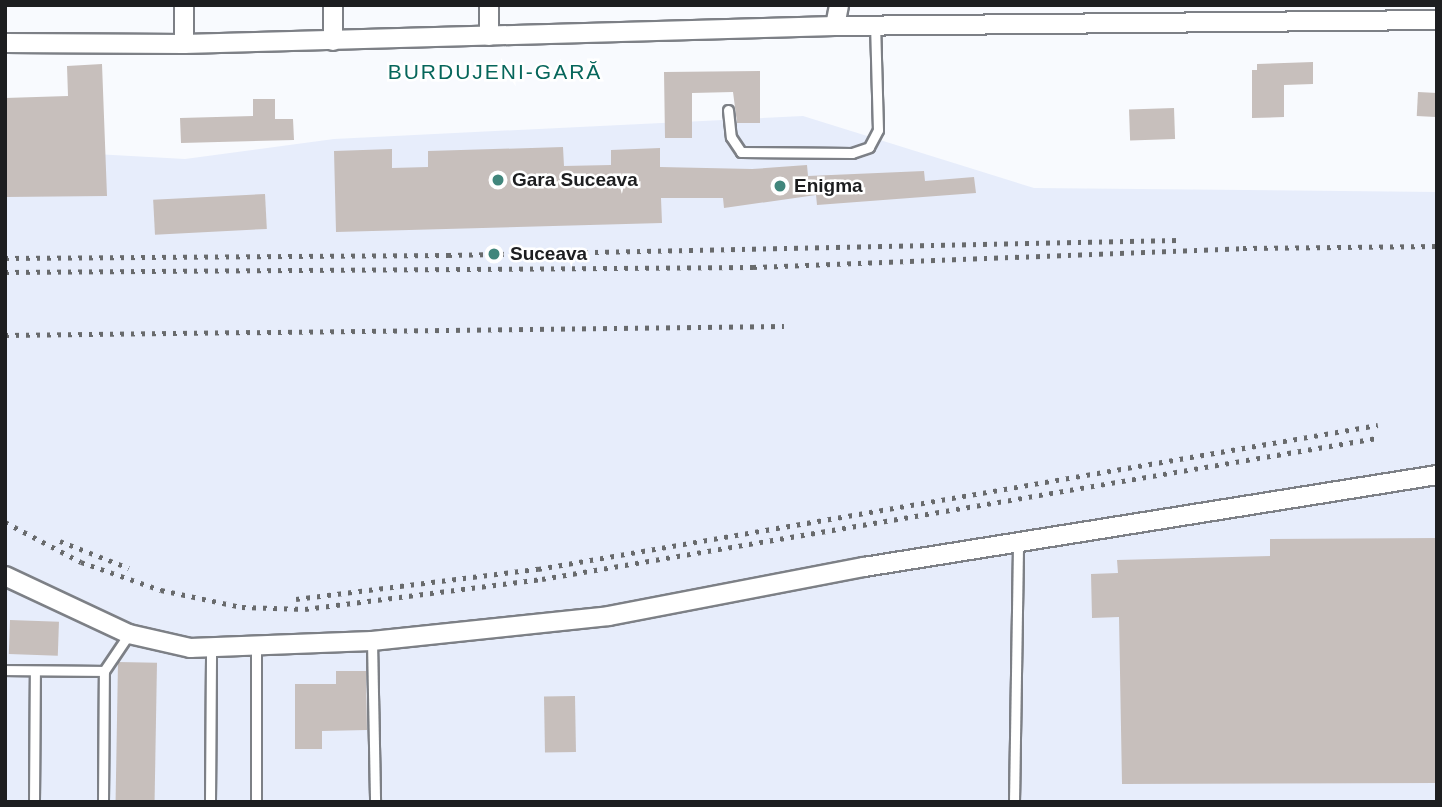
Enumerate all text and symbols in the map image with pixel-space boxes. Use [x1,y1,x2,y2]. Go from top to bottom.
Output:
district label: BURDUJENI-GARĂ [389,59,601,85]
place label: Gara Suceava [512,169,638,191]
marker: Gara Suceava [490,172,506,188]
place label: Enigma [794,175,863,197]
marker: Enigma [772,178,788,194]
place label: Suceava [510,243,587,265]
marker: Suceava [484,244,504,264]

